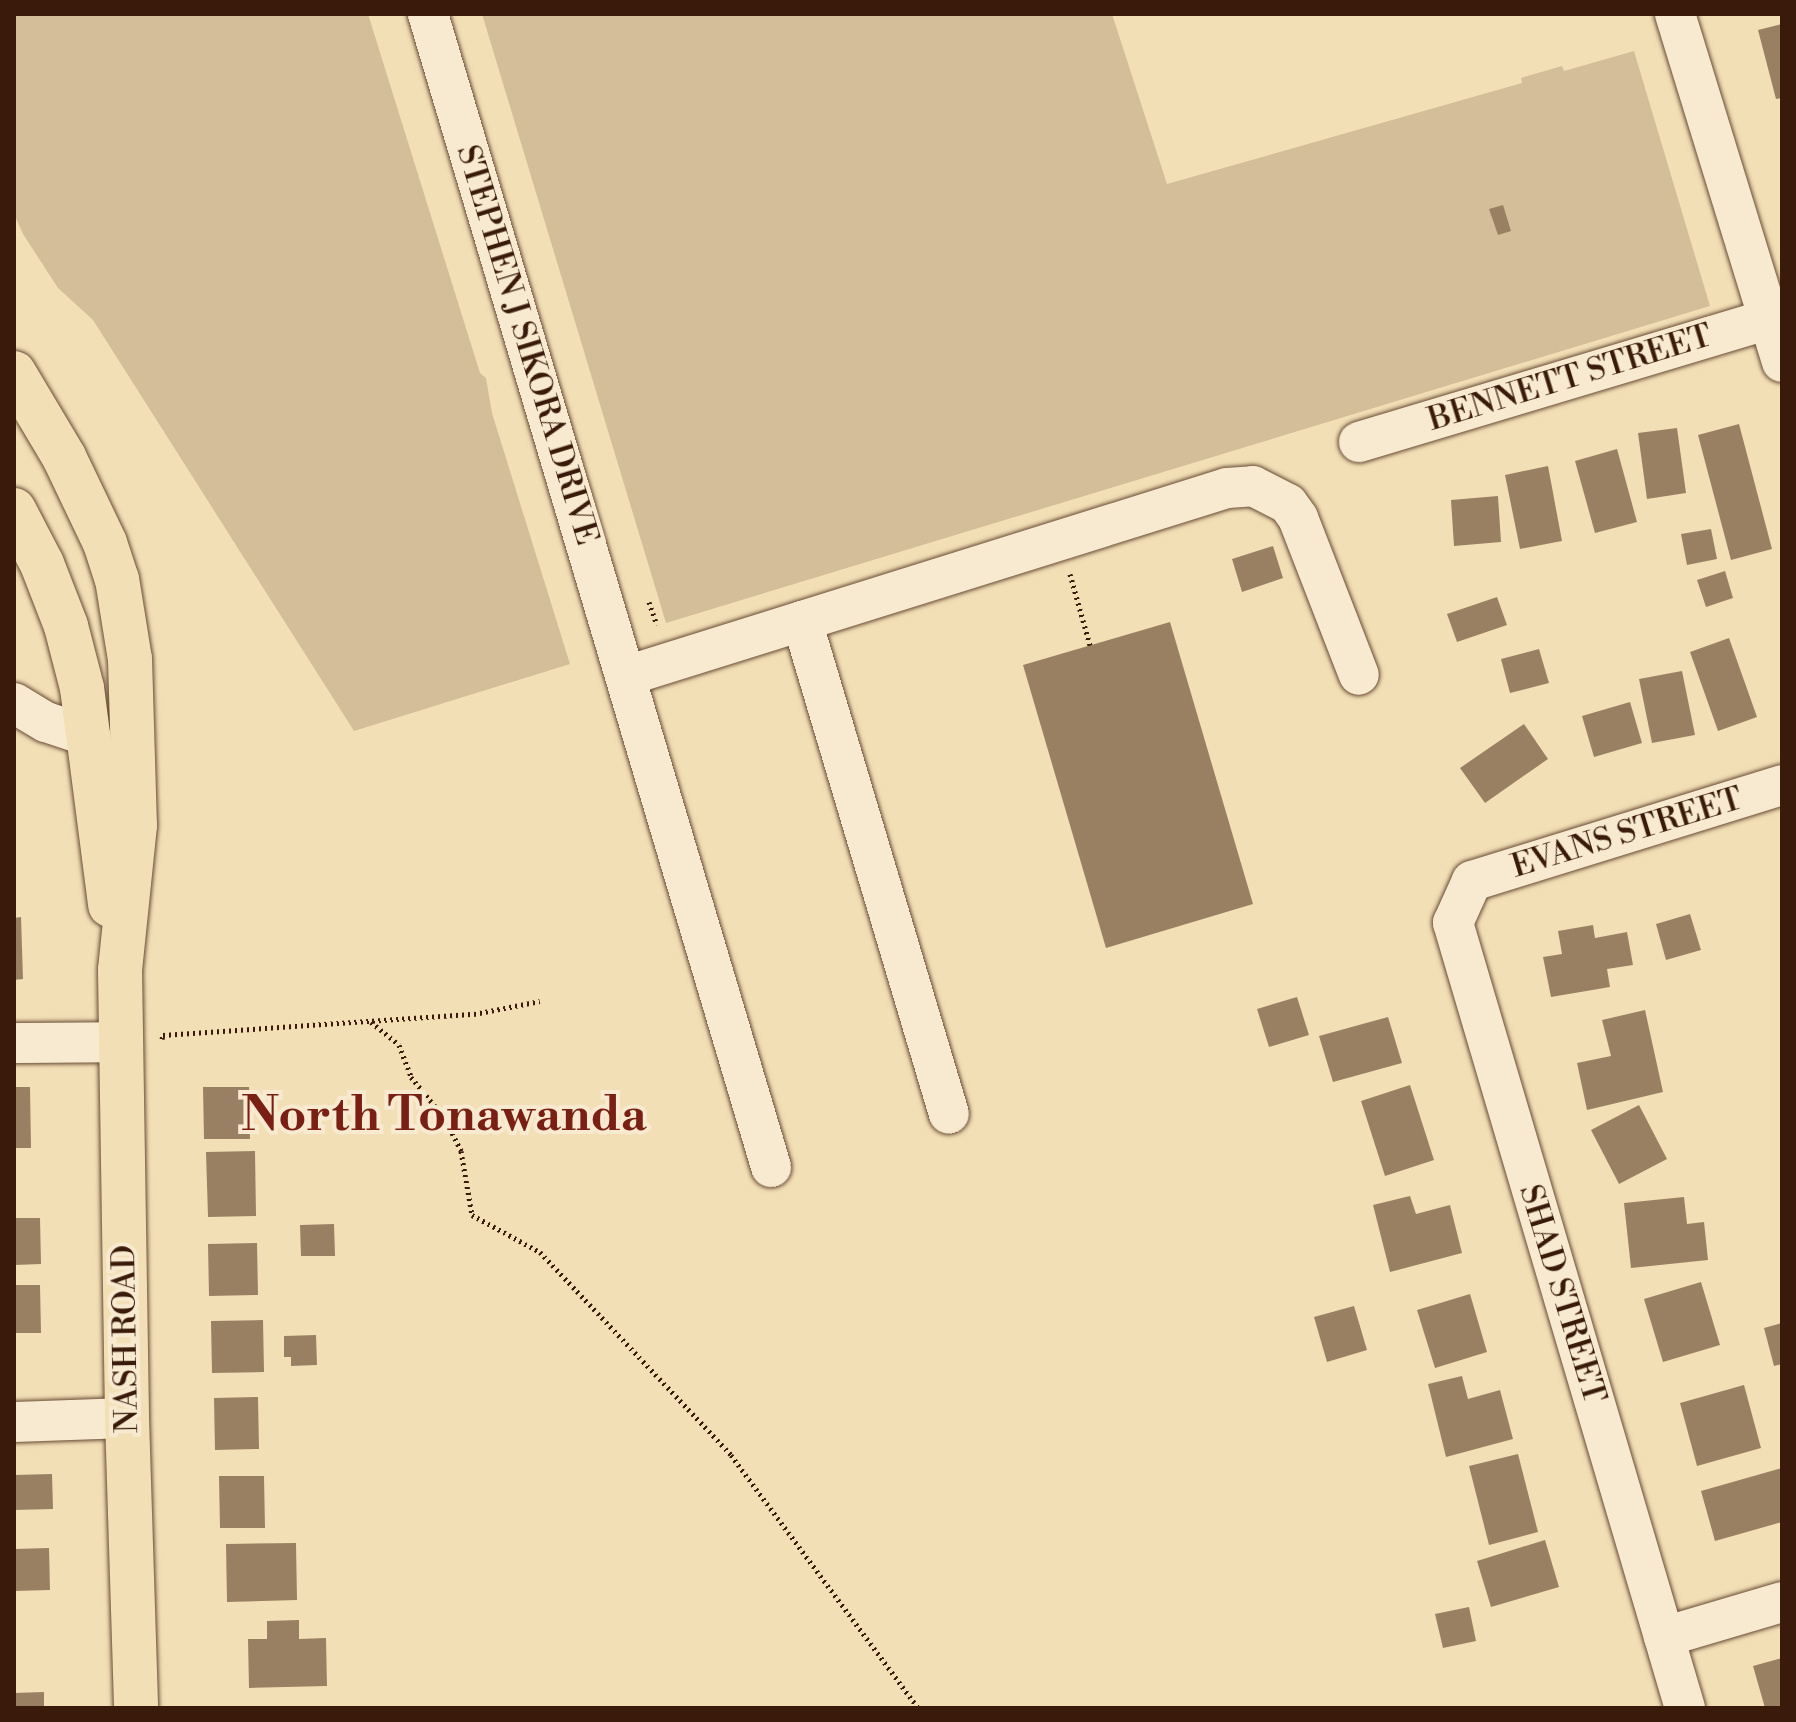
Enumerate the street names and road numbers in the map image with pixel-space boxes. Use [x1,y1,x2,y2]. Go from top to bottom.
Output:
street label: STEPHEN J SIKORA DRIVE [448,141,606,549]
street label: BENNETT STREET [1423,317,1717,439]
street label: EVANS STREET [1507,780,1747,886]
street label: SHAD STREET [1511,1180,1613,1408]
street label: NASH ROAD [105,1245,147,1433]

